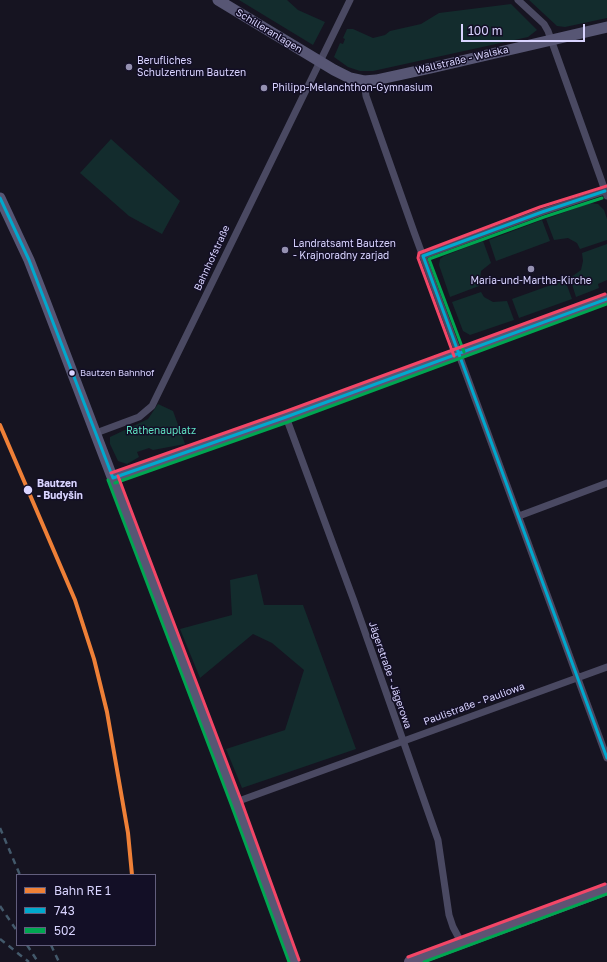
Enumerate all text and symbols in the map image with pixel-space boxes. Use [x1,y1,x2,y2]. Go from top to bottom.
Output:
street label: Schilleranlagen [234,6,304,56]
scale bar [463,16,587,42]
text: 100 m [468,23,502,38]
street label: Wallstraße - Walska [414,43,510,77]
place label: Berufliches Schulzentrum Bautzen [137,55,246,78]
marker: Berufliches Schulzentrum Bautzen [124,62,134,72]
place label: Philipp-Melanchthon-Gymnasium [272,82,433,94]
marker: Philipp-Melanchthon-Gymnasium [259,83,269,93]
street label: Bahnhofstraße [192,223,232,293]
place label: Landratsamt Bautzen - Krajnoradny zarjad [293,238,396,262]
marker: Landratsamt Bautzen - Krajnoradny zarjad [280,245,290,255]
marker: Maria-und-Martha-Kirche [526,264,536,274]
place label: Maria-und-Martha-Kirche [470,275,592,287]
marker: Bautzen Bahnhof [67,368,77,378]
place label: Bautzen Bahnhof [80,368,154,378]
park label: Rathenauplatz [126,425,196,437]
place label: Bautzen - Budyšin [37,478,83,502]
marker: Bautzen - Budyšin [22,484,34,496]
street label: Jägerstraße - Jägerowa [366,620,414,730]
street label: Paulistraße - Pauliowa [422,680,526,728]
legend [16,874,156,946]
text: Bahn RE 1 [54,883,111,898]
text: 743 [54,903,75,918]
text: 502 [54,923,75,938]

